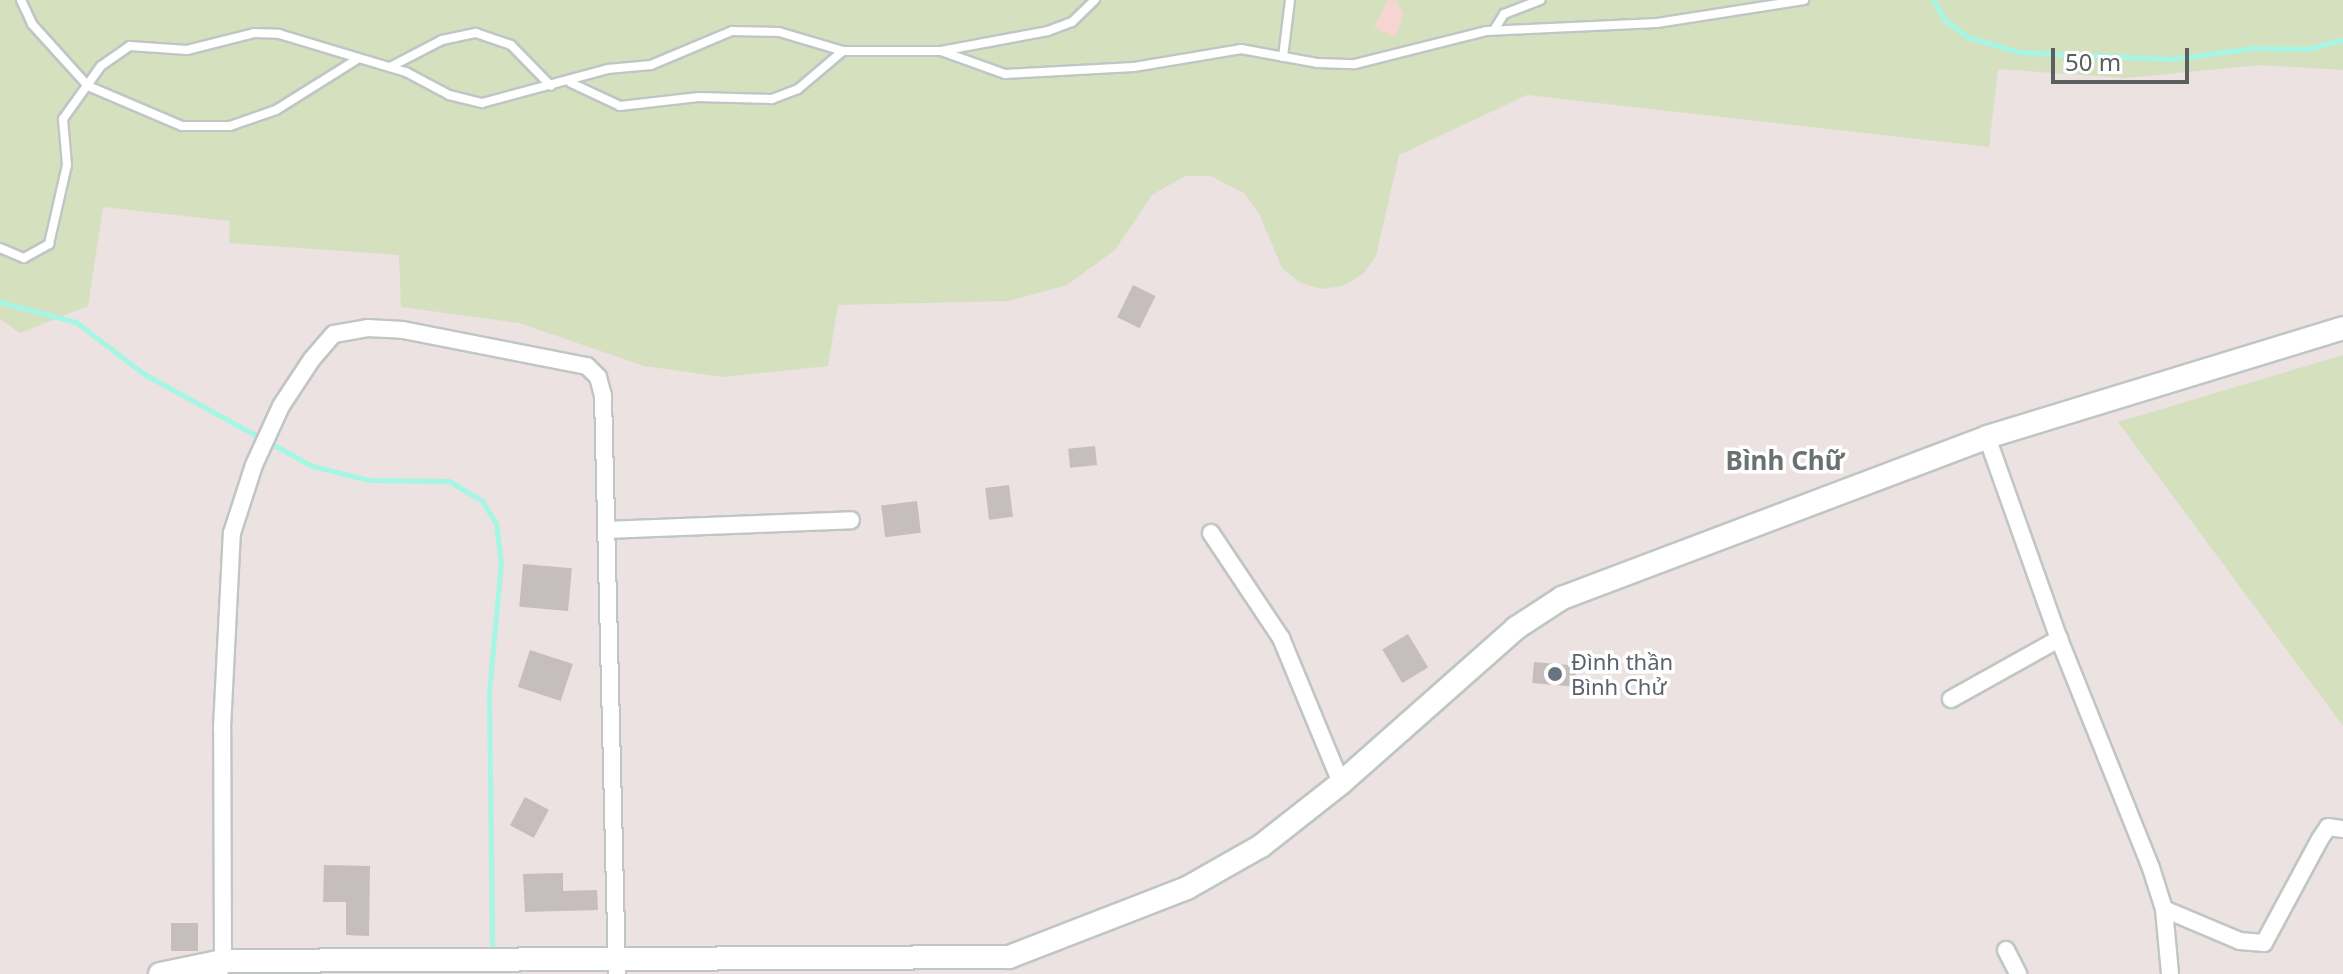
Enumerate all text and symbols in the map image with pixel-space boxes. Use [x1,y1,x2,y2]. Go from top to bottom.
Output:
scale bar [2055,32,2193,82]
text: 50 m [2065,45,2121,78]
district label: Bình Chữ [1726,445,1844,477]
place label: Đình thần Bình Chử [1571,648,1673,700]
marker: Đình thần Bình Chử [1546,665,1564,683]

